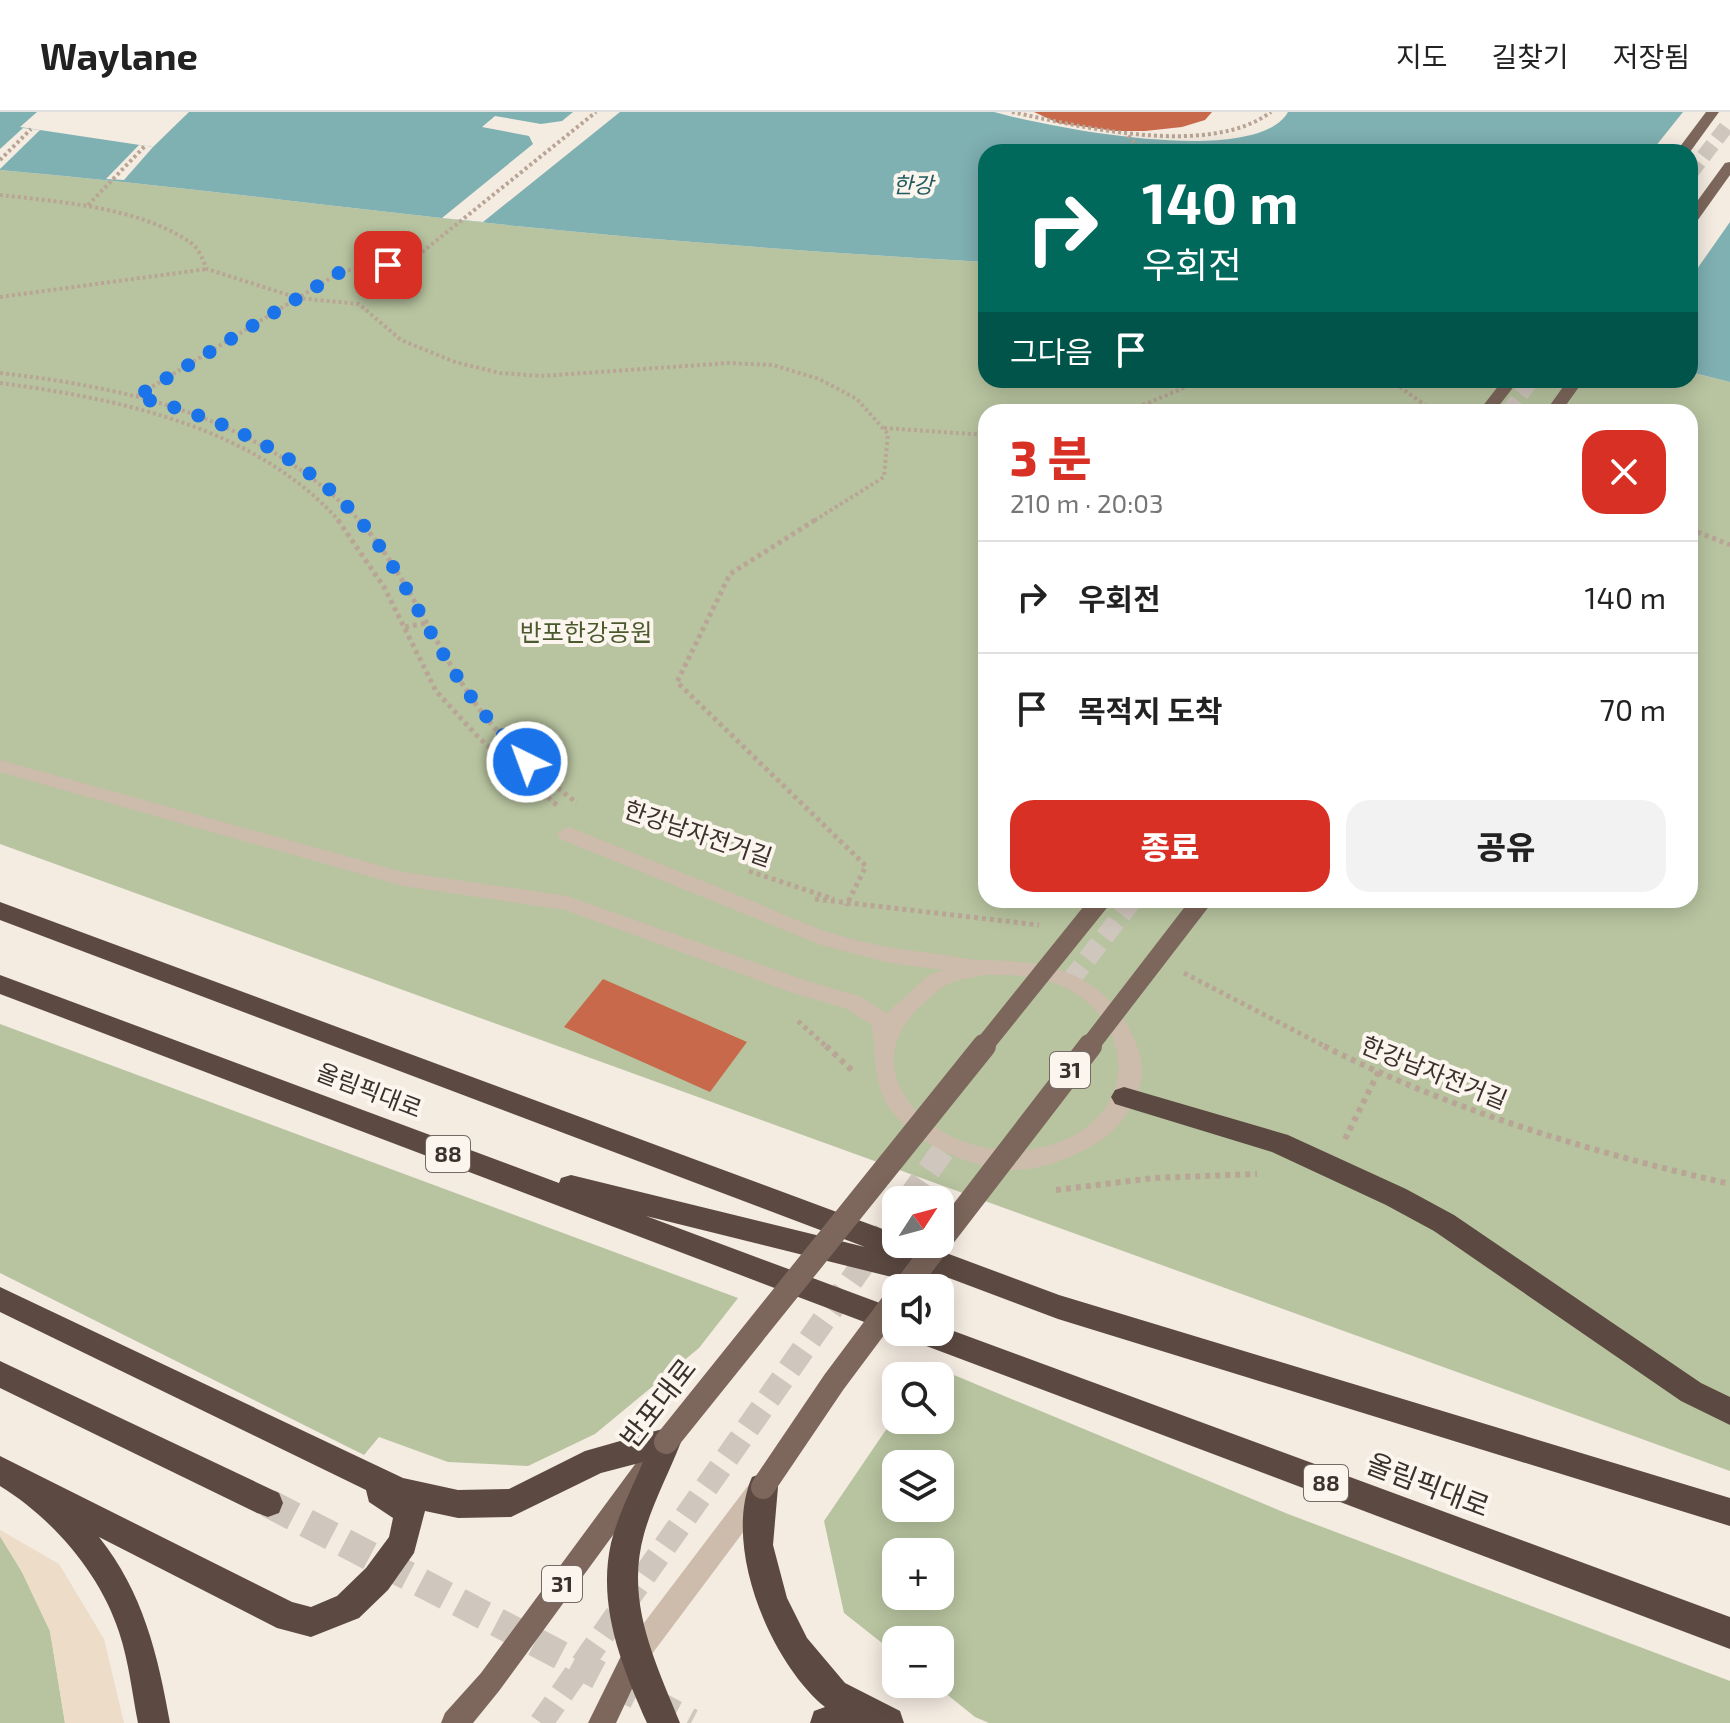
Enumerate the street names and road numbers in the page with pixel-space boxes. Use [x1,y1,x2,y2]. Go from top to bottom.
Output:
street label: 한강남자전거길 [621,794,776,871]
street label: 한강남자전거길 [1357,1029,1512,1114]
road number: 31 [1050,1052,1090,1088]
street label: 올림픽대로 [313,1056,426,1123]
road number: 88 [426,1136,470,1172]
street label: 반포대로 [612,1351,702,1453]
street label: 올림픽대로 [1362,1445,1495,1523]
road number: 88 [1304,1465,1348,1501]
road number: 31 [542,1566,582,1602]

